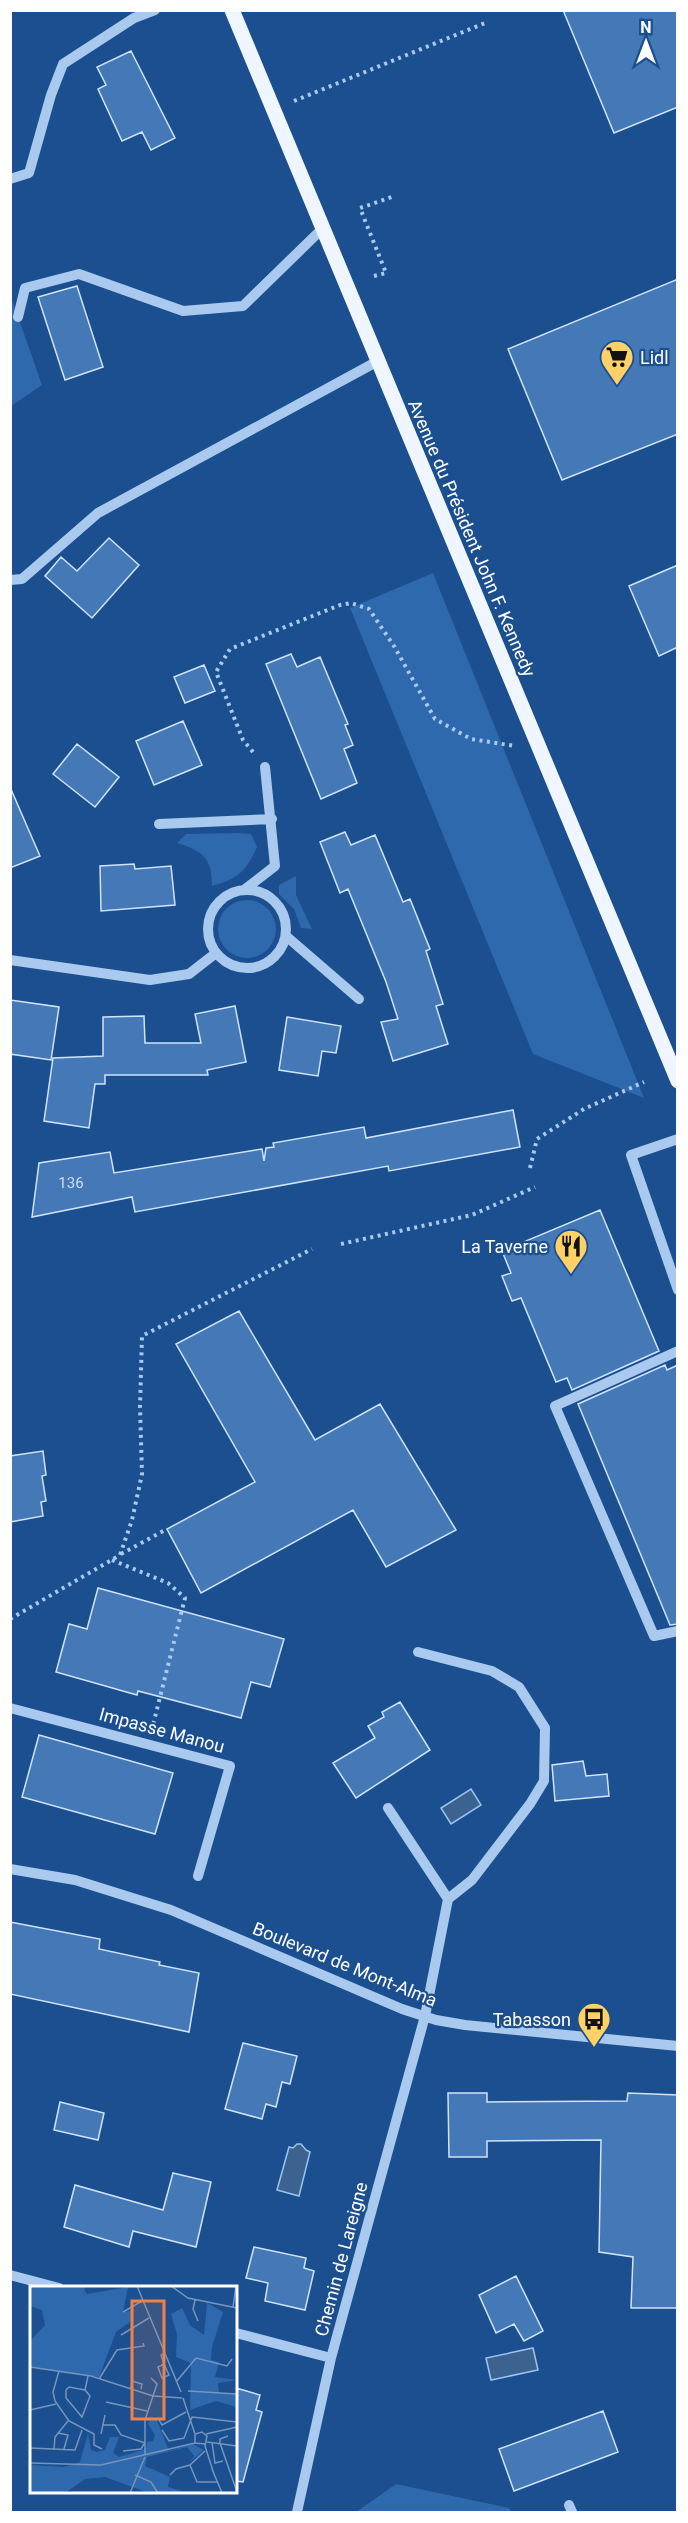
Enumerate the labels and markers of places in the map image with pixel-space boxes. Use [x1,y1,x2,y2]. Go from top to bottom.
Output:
supermarket icon: Lidl [599,339,635,386]
place label: Lidl [640,347,669,368]
restaurant icon: La Taverne [553,1228,589,1275]
place label: La Taverne [461,1236,548,1257]
bus stop icon: Tabasson [576,2001,612,2048]
place label: Tabasson [493,2009,571,2030]

